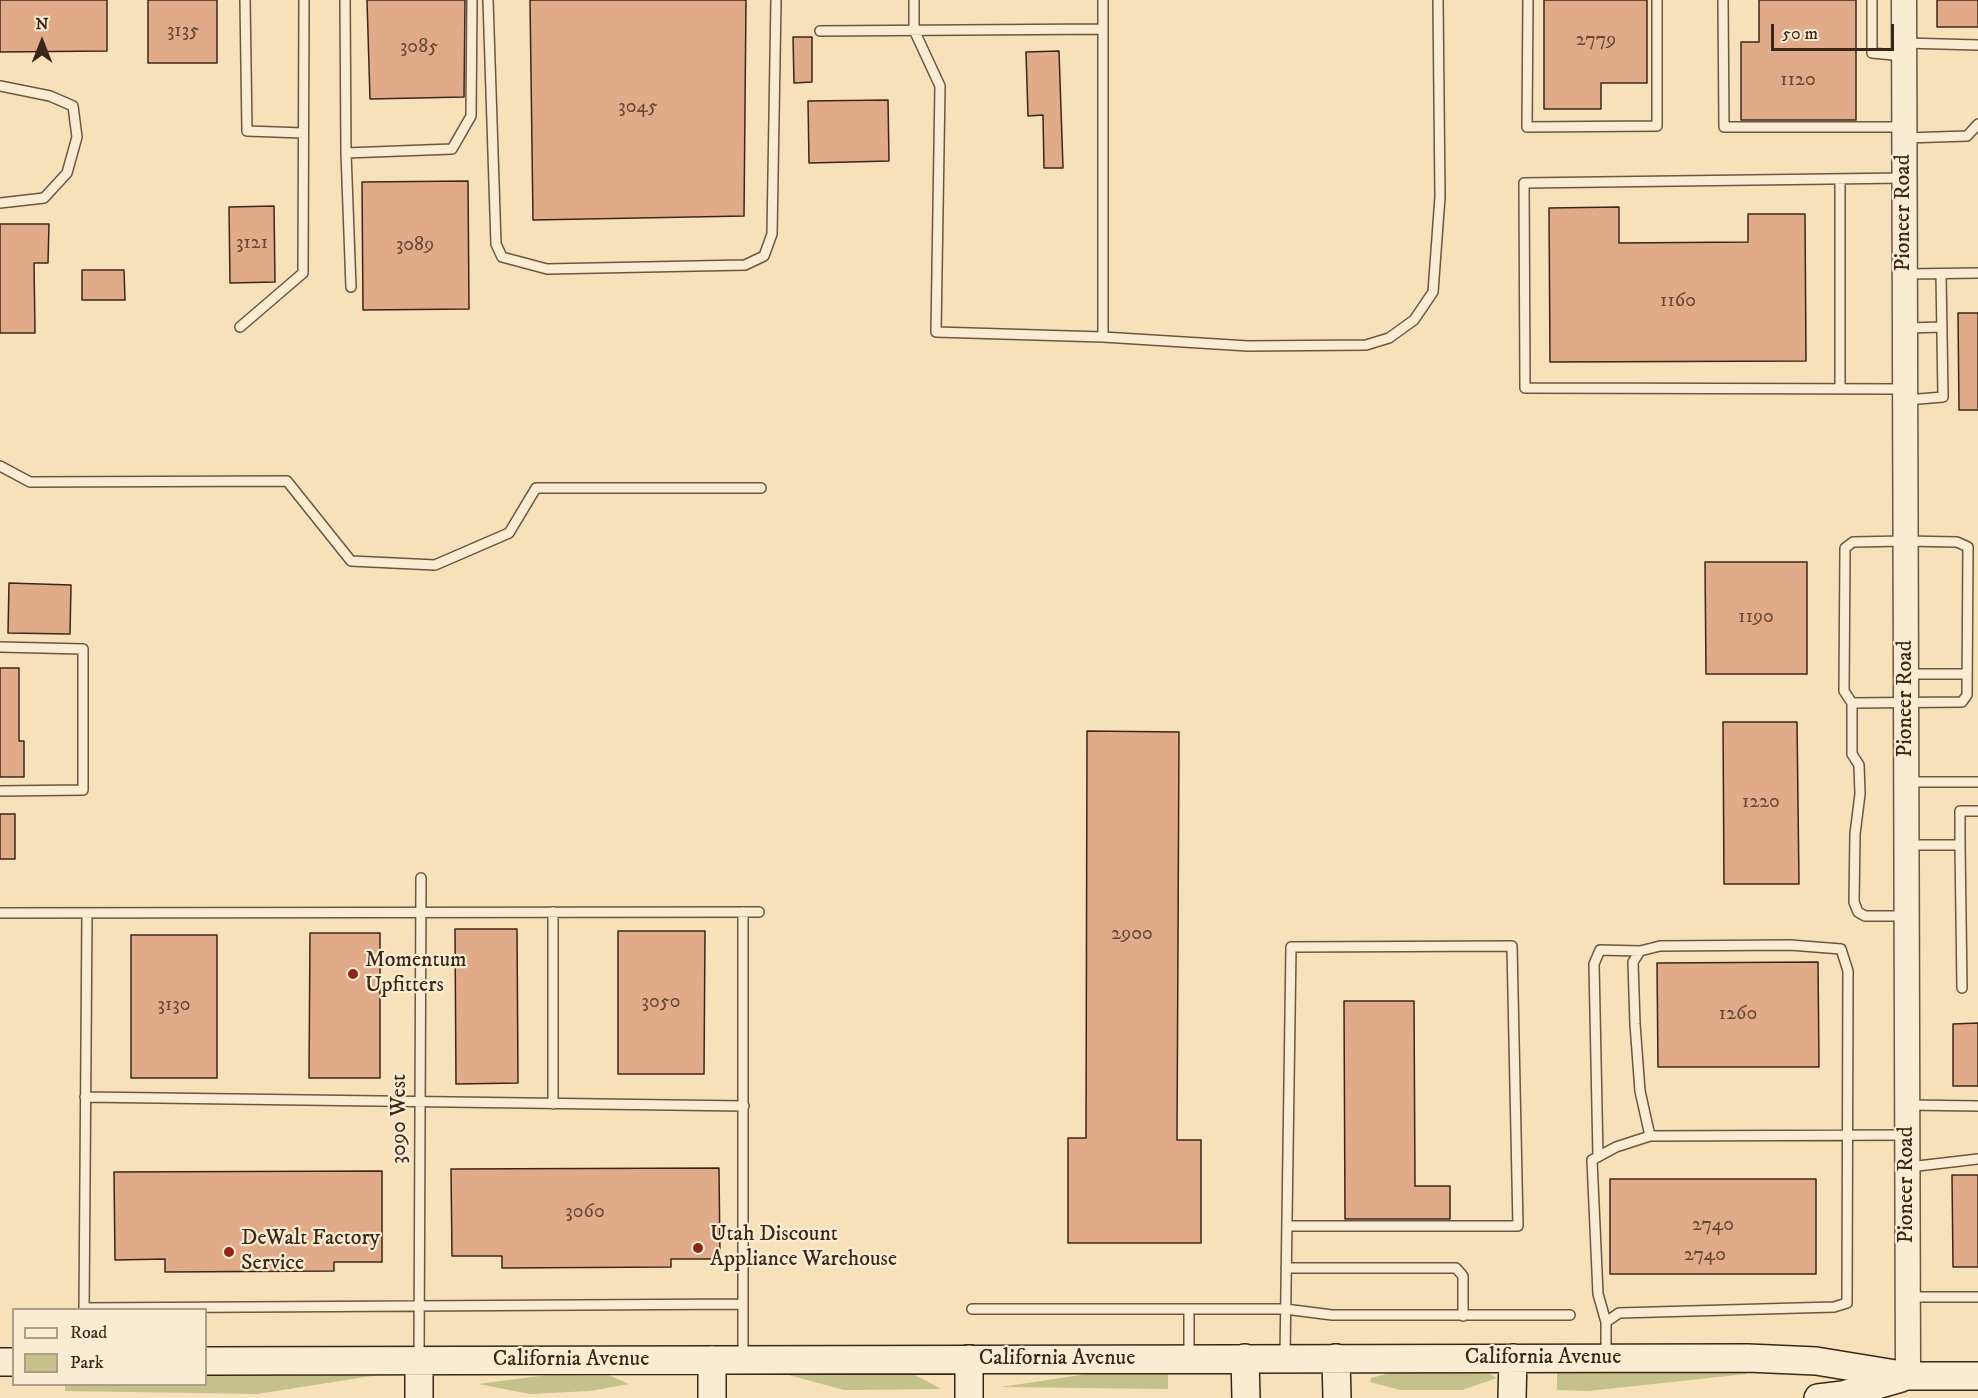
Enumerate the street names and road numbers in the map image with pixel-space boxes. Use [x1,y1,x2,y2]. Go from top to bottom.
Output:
street label: Pioneer Road [1891,154,1917,272]
street label: Pioneer Road [1893,640,1919,758]
street label: 3090 West [387,1074,413,1164]
street label: Pioneer Road [1894,1126,1920,1244]
street label: California Avenue [1465,1345,1621,1371]
street label: California Avenue [979,1346,1135,1372]
street label: California Avenue [493,1347,649,1373]

